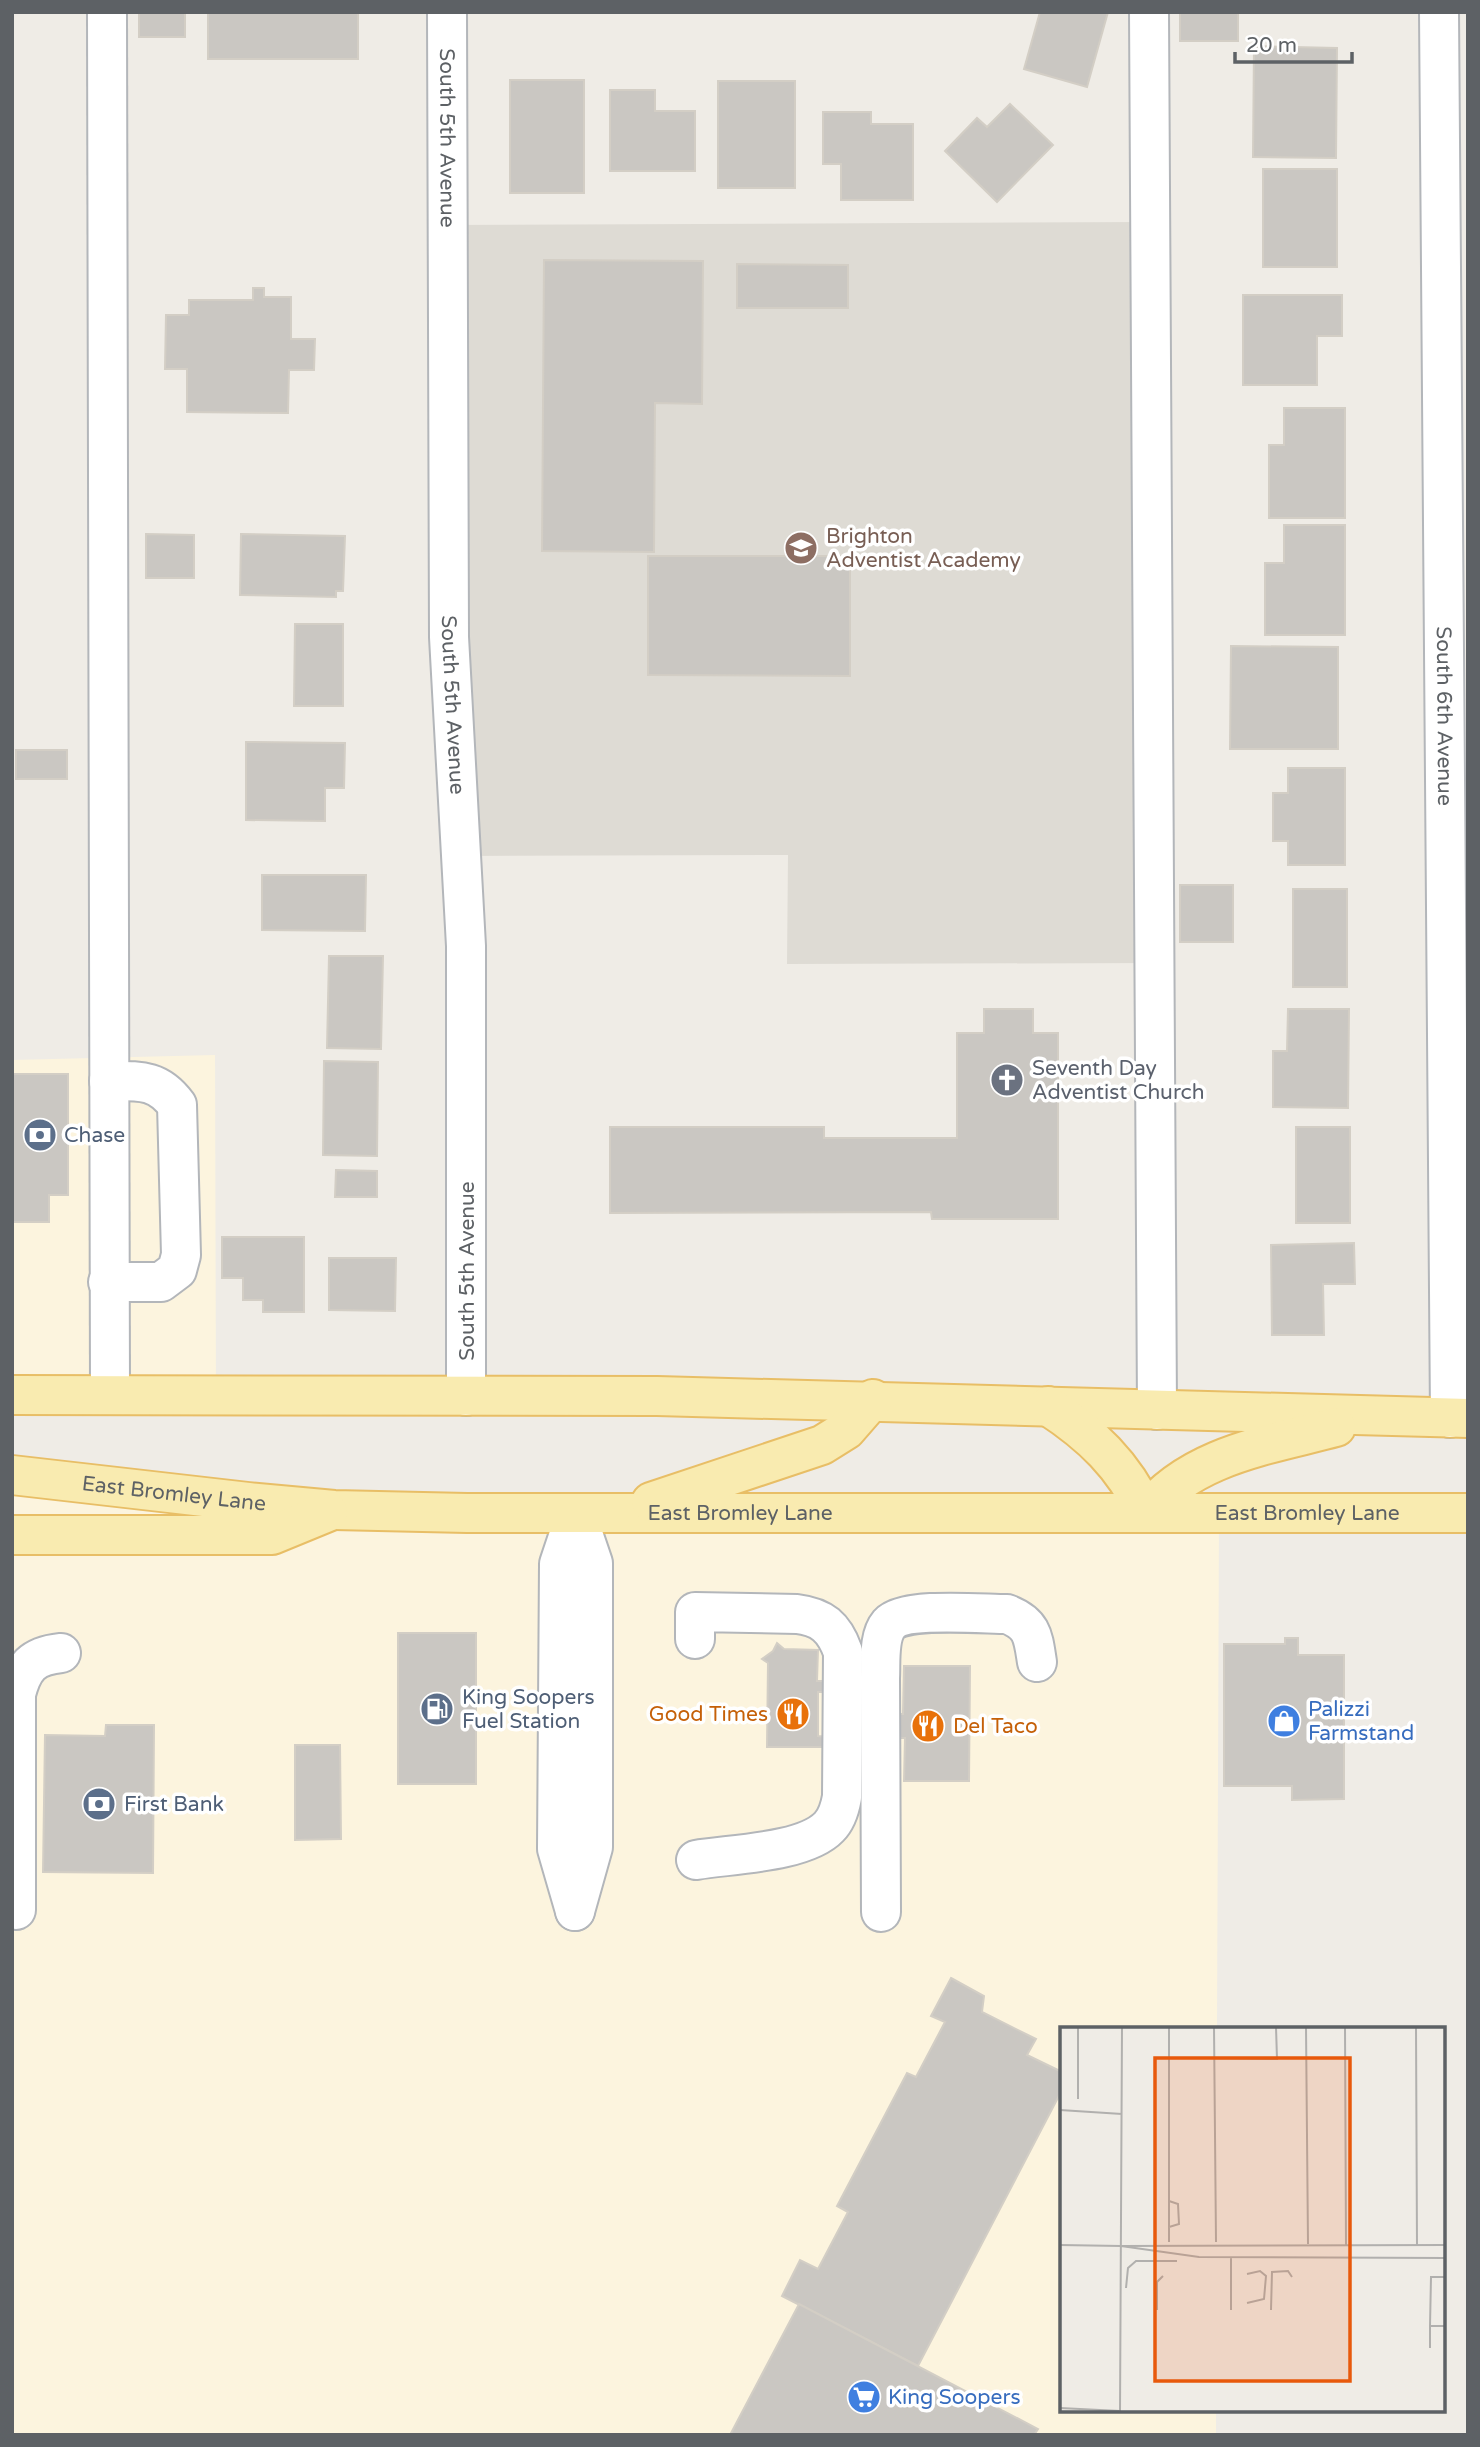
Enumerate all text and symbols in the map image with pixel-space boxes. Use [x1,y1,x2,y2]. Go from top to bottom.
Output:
scale bar [1235,21,1352,65]
text: 20 m [1246,33,1297,58]
street label: South 5th Avenue [434,48,460,228]
place label: Brighton Adventist Academy [826,524,1021,573]
school or university icon: Brighton Adventist Academy [782,529,820,567]
street label: South 5th Avenue [436,615,470,795]
street label: South 6th Avenue [1431,626,1457,806]
place label: Seventh Day Adventist Church [1032,1056,1205,1105]
church icon: Seventh Day Adventist Church [988,1061,1026,1099]
bank icon: Chase [21,1116,59,1154]
place label: Chase [64,1123,125,1148]
street label: South 5th Avenue [455,1181,480,1361]
street label: East Bromley Lane [80,1471,267,1517]
street label: East Bromley Lane [647,1501,833,1526]
street label: East Bromley Lane [1214,1501,1400,1526]
place label: King Soopers Fuel Station [462,1685,595,1734]
fuel station icon: King Soopers Fuel Station [418,1690,456,1728]
restaurant icon: Good Times [774,1695,812,1733]
place label: Palizzi Farmstand [1308,1697,1414,1746]
place label: Good Times [649,1702,768,1727]
shop icon: Palizzi Farmstand [1265,1702,1303,1740]
restaurant icon: Del Taco [909,1707,947,1745]
place label: Del Taco [953,1714,1038,1739]
bank icon: First Bank [80,1785,118,1823]
place label: First Bank [124,1792,224,1817]
inset map [1060,2027,1445,2412]
supermarket icon: King Soopers [845,2378,883,2416]
place label: King Soopers [888,2385,1021,2410]

